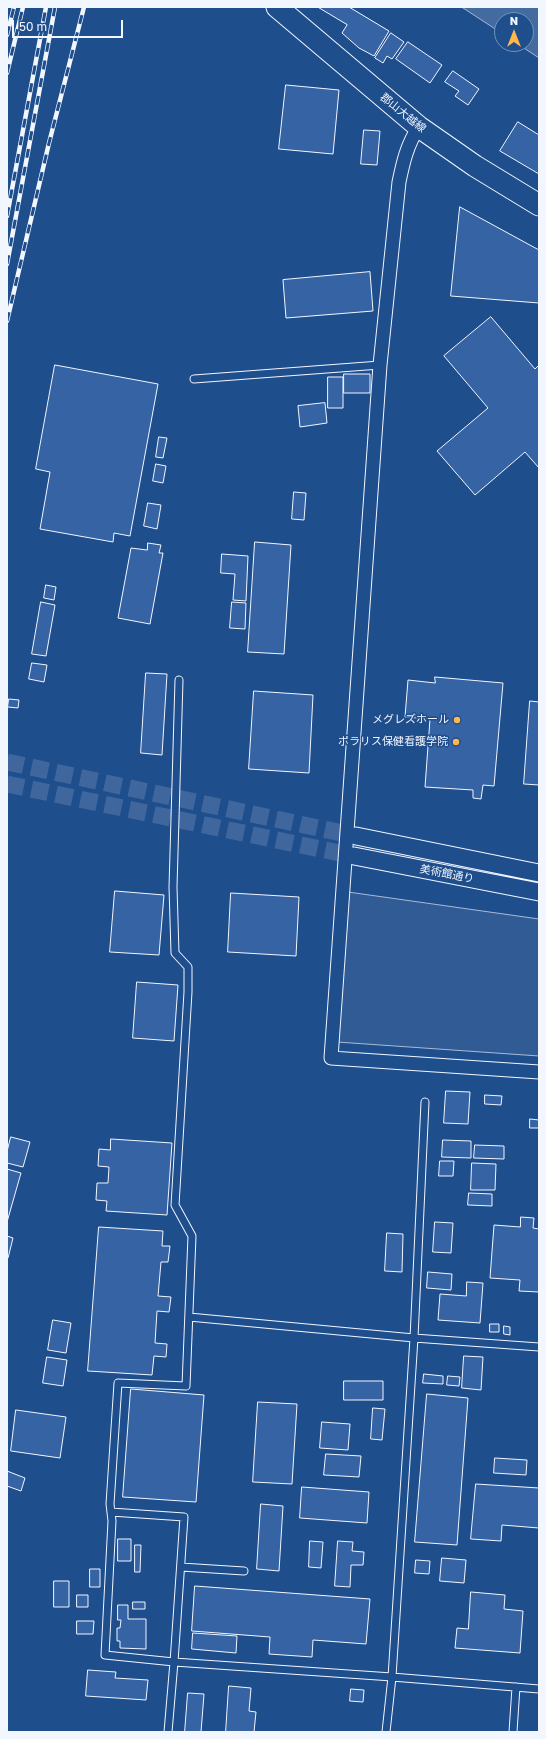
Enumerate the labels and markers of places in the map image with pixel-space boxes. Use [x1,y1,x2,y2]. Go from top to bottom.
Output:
place label: メグレズホール [372,713,449,727]
marker: メグレズホール [452,715,462,725]
place label: ポラリス保健看護学院 [338,735,448,749]
marker: ポラリス保健看護学院 [451,737,461,747]

